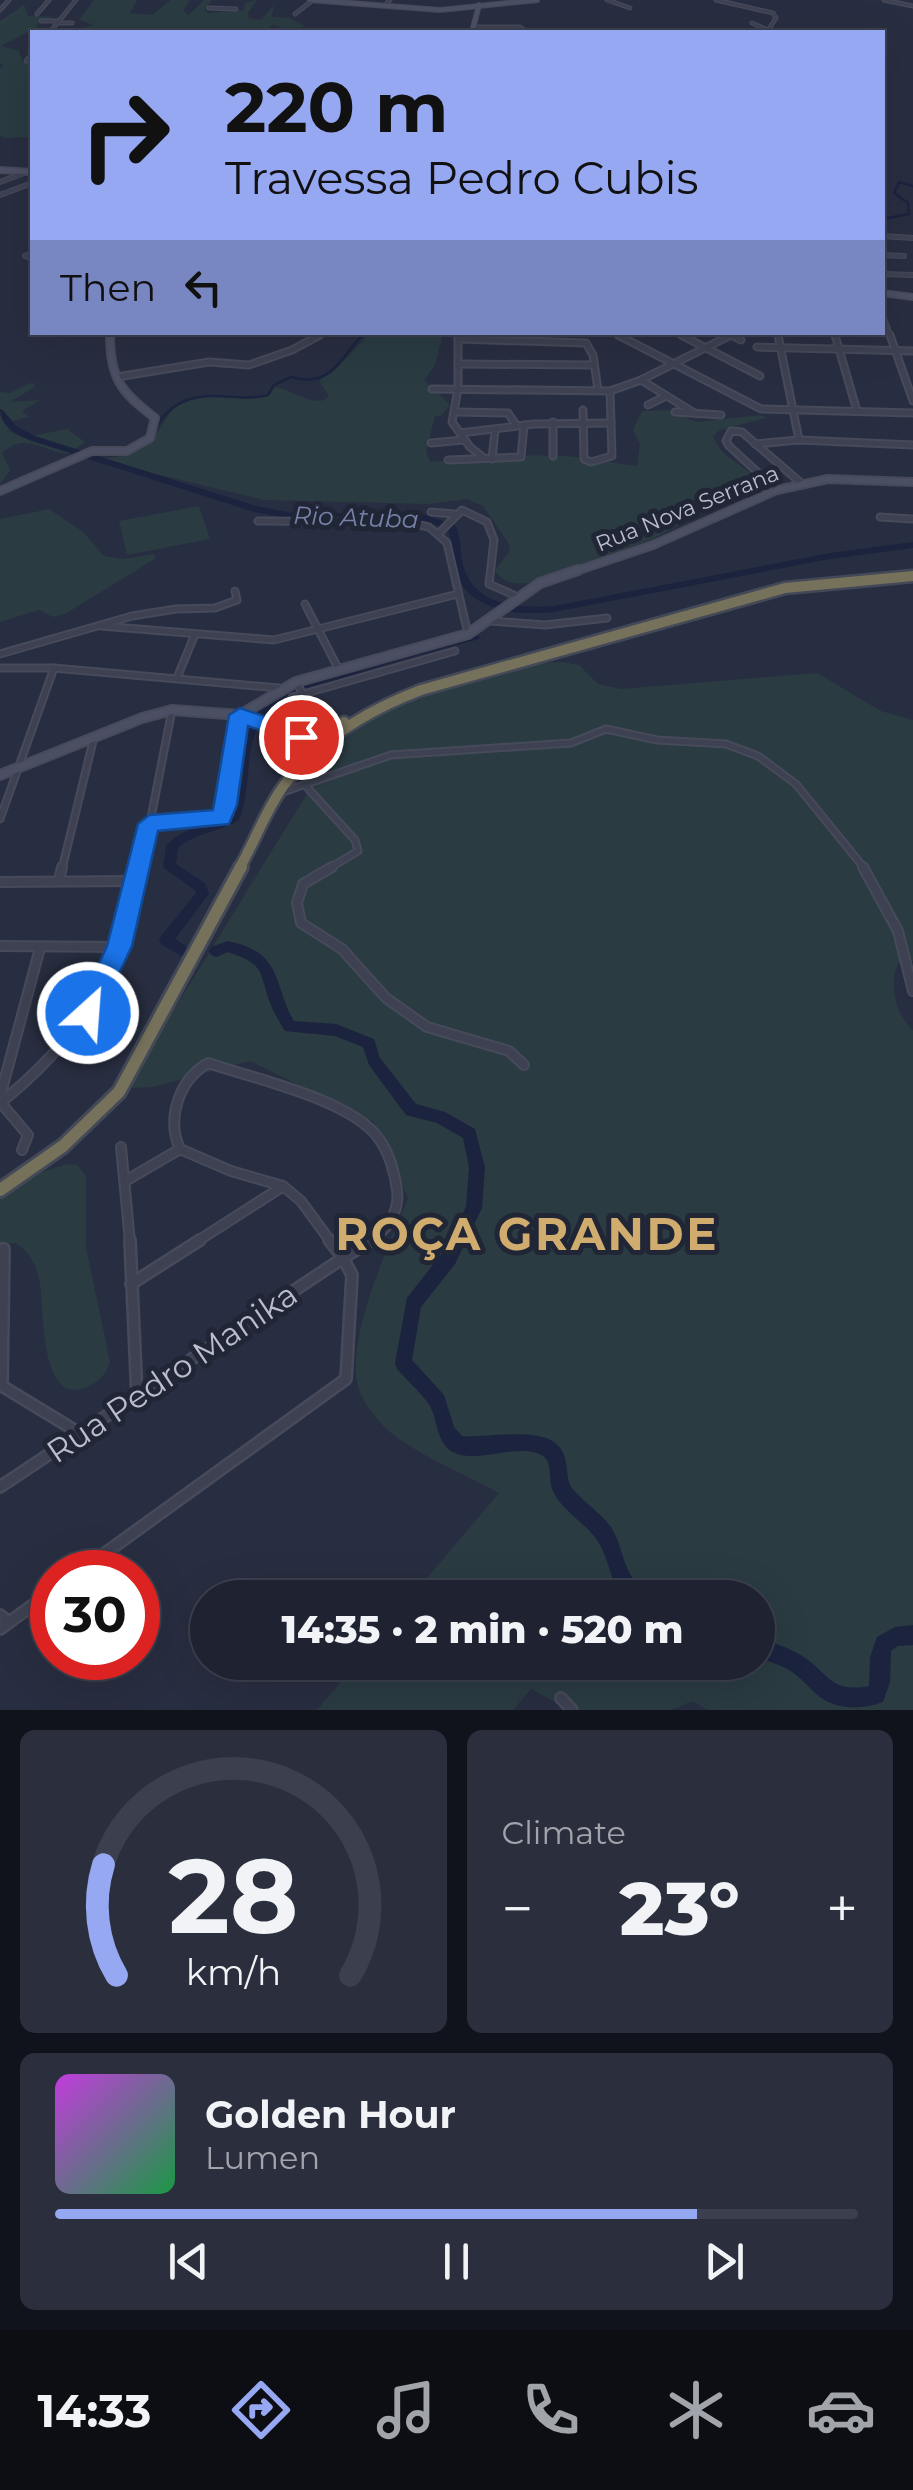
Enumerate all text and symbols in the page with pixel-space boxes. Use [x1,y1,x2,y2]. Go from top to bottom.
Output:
text: 220 m [225,64,448,150]
icon: right [60,70,190,200]
text: Travessa Pedro Cubis [225,150,699,205]
icon: left [176,260,231,315]
text: Then [60,264,156,311]
street label: Rua Nova Serrana [592,459,783,558]
water label: Rio Atuba [293,500,419,534]
pin [259,695,344,780]
icon: arrive [274,710,329,765]
position arrow [36,961,140,1065]
district label: ROÇA GRANDE [335,1206,719,1261]
street label: Rua Pedro Manika [39,1274,304,1471]
speed limit sign: 30 [30,1550,160,1680]
text: 14:35 · 2 min · 520 m [282,1606,683,1653]
text: Climate [502,1813,626,1852]
text: 28 [168,1832,298,1959]
text: 23° [620,1862,740,1954]
text: − [502,1875,533,1942]
text: + [826,1875,858,1942]
text: km/h [186,1950,281,1994]
text: Golden Hour [205,2091,456,2138]
text: Lumen [205,2138,320,2177]
icon: previous [161,2234,216,2289]
icon: pause [429,2234,484,2289]
icon: next [697,2234,752,2289]
icon: directions [226,2375,296,2445]
icon: music [371,2375,441,2445]
icon: phone [516,2375,586,2445]
icon: climate [661,2375,731,2445]
icon: car [806,2375,876,2445]
text: 14:33 [37,2383,151,2438]

